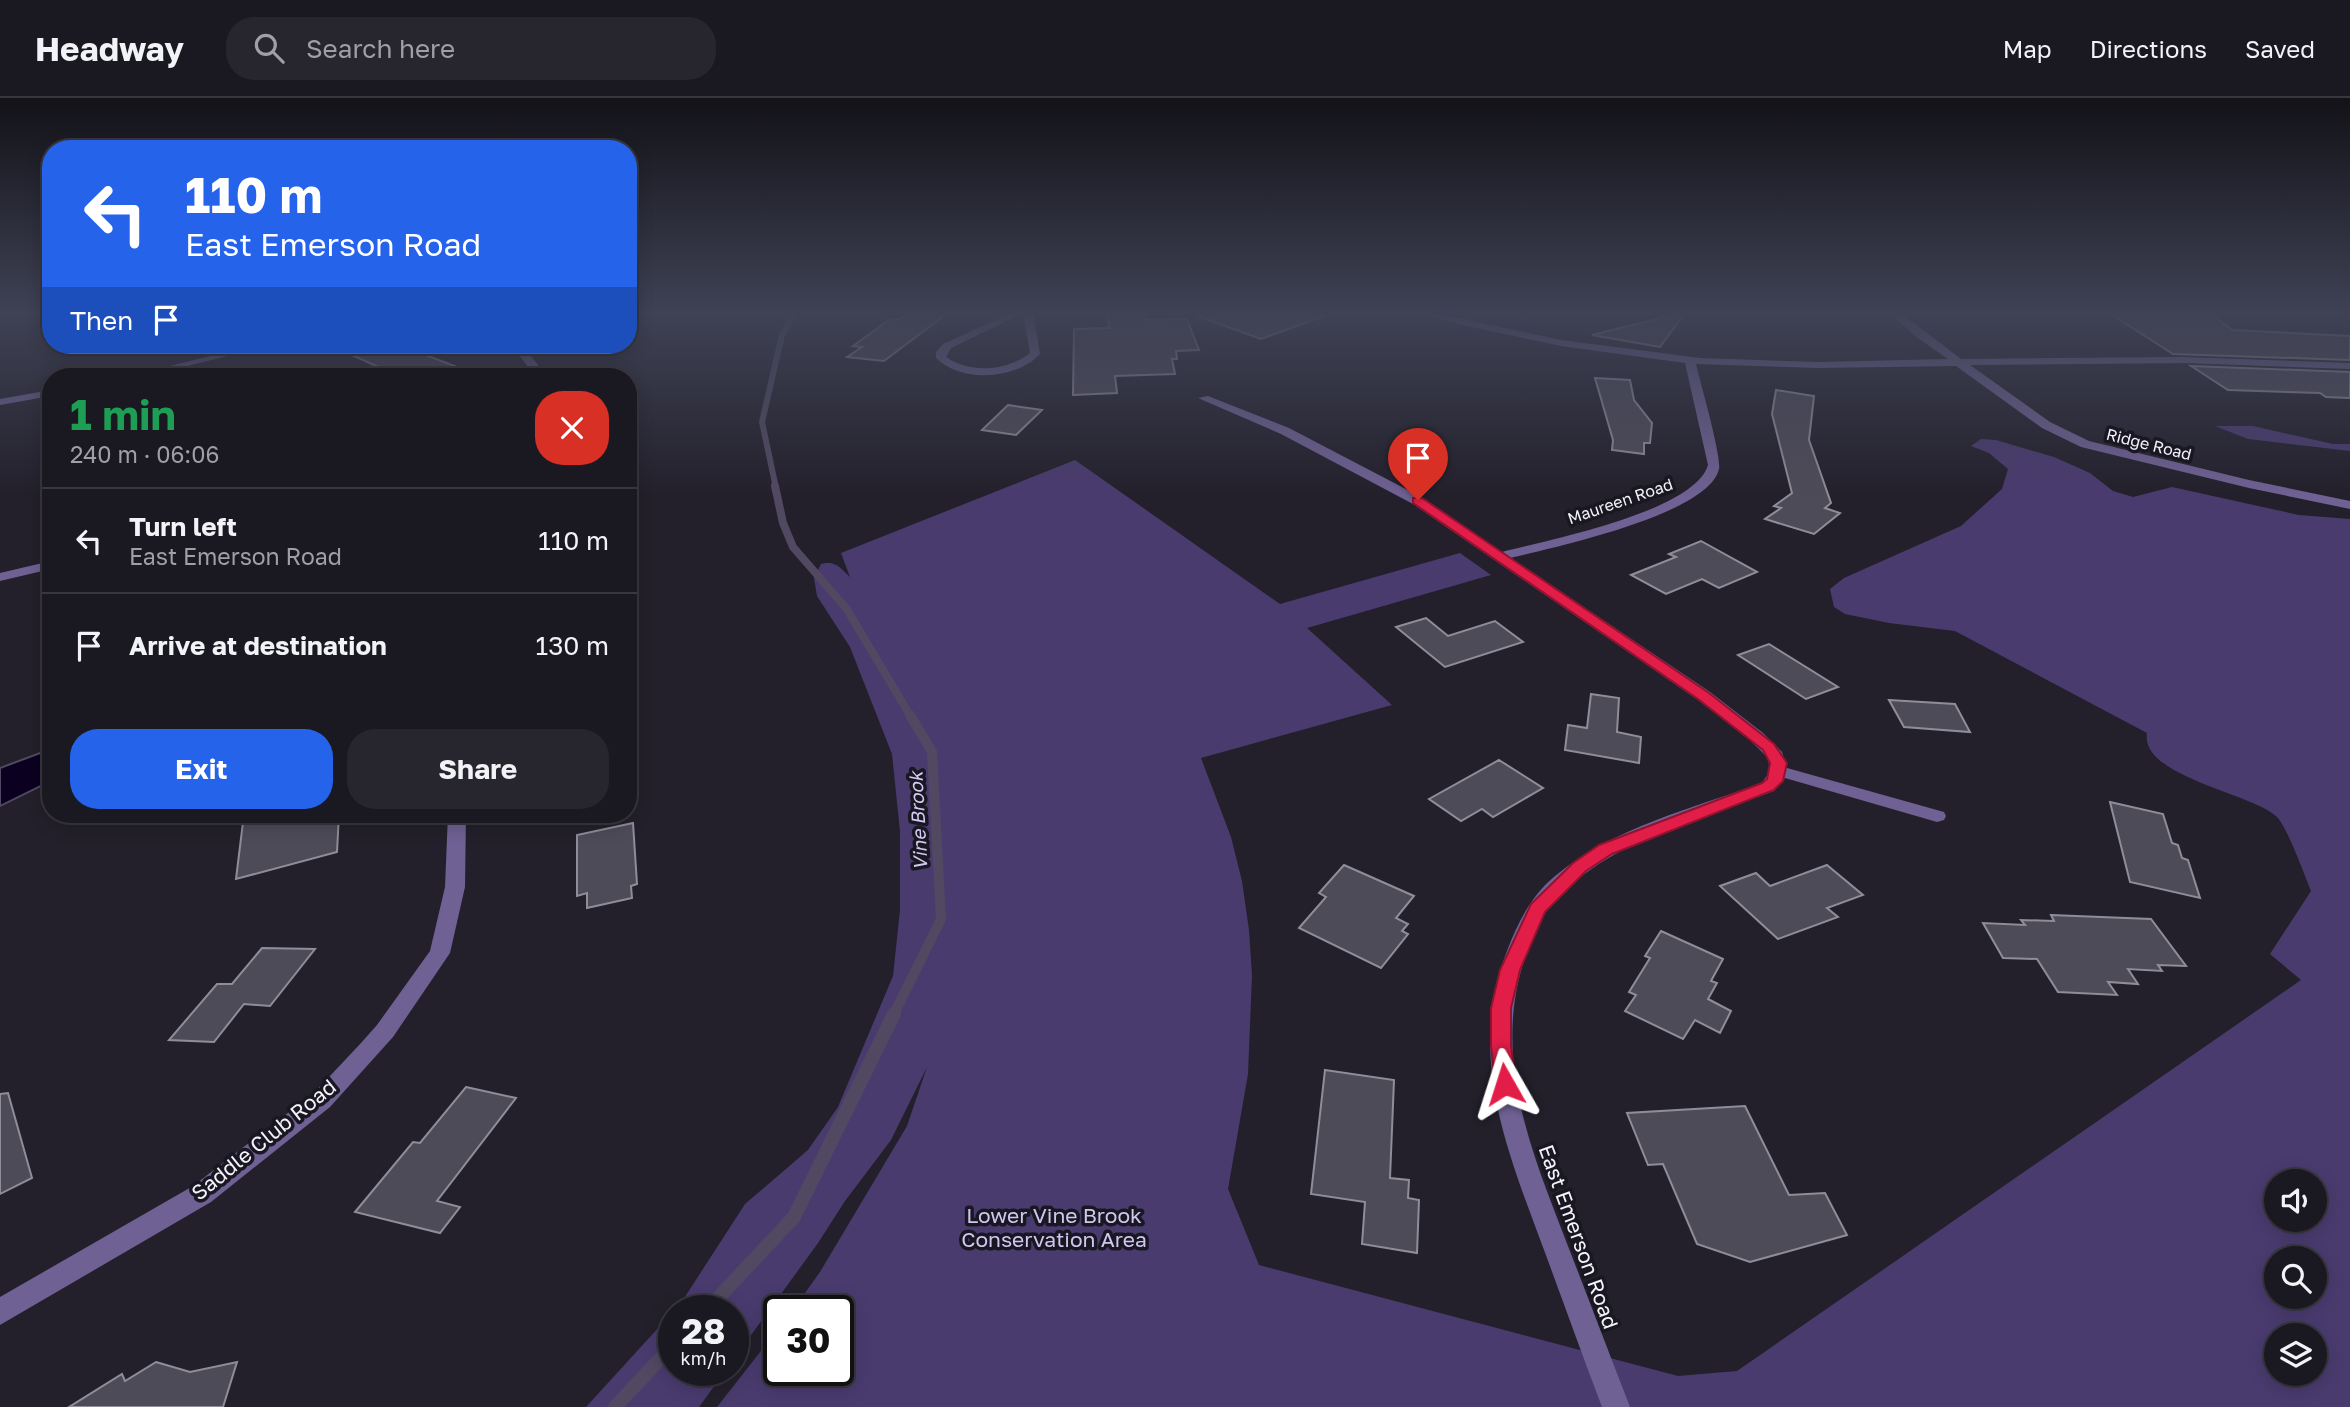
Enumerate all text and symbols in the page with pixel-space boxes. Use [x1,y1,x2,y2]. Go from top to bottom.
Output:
search box [226,17,716,80]
text: Headway [35,29,184,68]
icon: search [250,29,288,67]
text: Search here [306,33,455,64]
text: Map [2003,34,2052,63]
text: Directions [2090,34,2207,63]
text: Saved [2245,34,2315,63]
text: 110 m [185,165,322,224]
icon: left [70,168,161,259]
text: East Emerson Road [185,225,481,263]
icon: arrive [147,301,185,339]
text: Then [70,305,133,336]
text: 1 min [70,389,176,439]
button: close [535,391,609,465]
street label: Ridge Road [2104,424,2194,464]
pin [1388,428,1448,500]
icon: arrive [1399,439,1437,477]
text: 240 m · 06:06 [70,440,219,468]
street label: Maureen Road [1565,474,1675,528]
text: Turn left [129,511,237,542]
icon: left [70,522,108,560]
text: 110 m [538,525,609,556]
text: East Emerson Road [129,542,342,570]
icon: arrive [70,627,108,665]
text: Arrive at destination [129,630,387,661]
text: 130 m [536,630,609,661]
button: Exit [70,729,333,809]
button: Share [347,729,609,809]
water label: Vine Brook [903,769,932,871]
position arrow [1468,1047,1542,1121]
street label: Saddle Club Road [186,1073,341,1205]
street label: East Emerson Road [1533,1141,1624,1332]
map controls [2264,1169,2327,1386]
button: sound [2264,1169,2327,1232]
park label: Lower Vine Brook Conservation Area [961,1202,1147,1252]
button: search [2264,1246,2327,1309]
speed limit sign: 30 [763,1295,854,1386]
text: 28 [682,1310,725,1352]
button: layers [2264,1323,2327,1386]
text: km/h [681,1347,726,1369]

